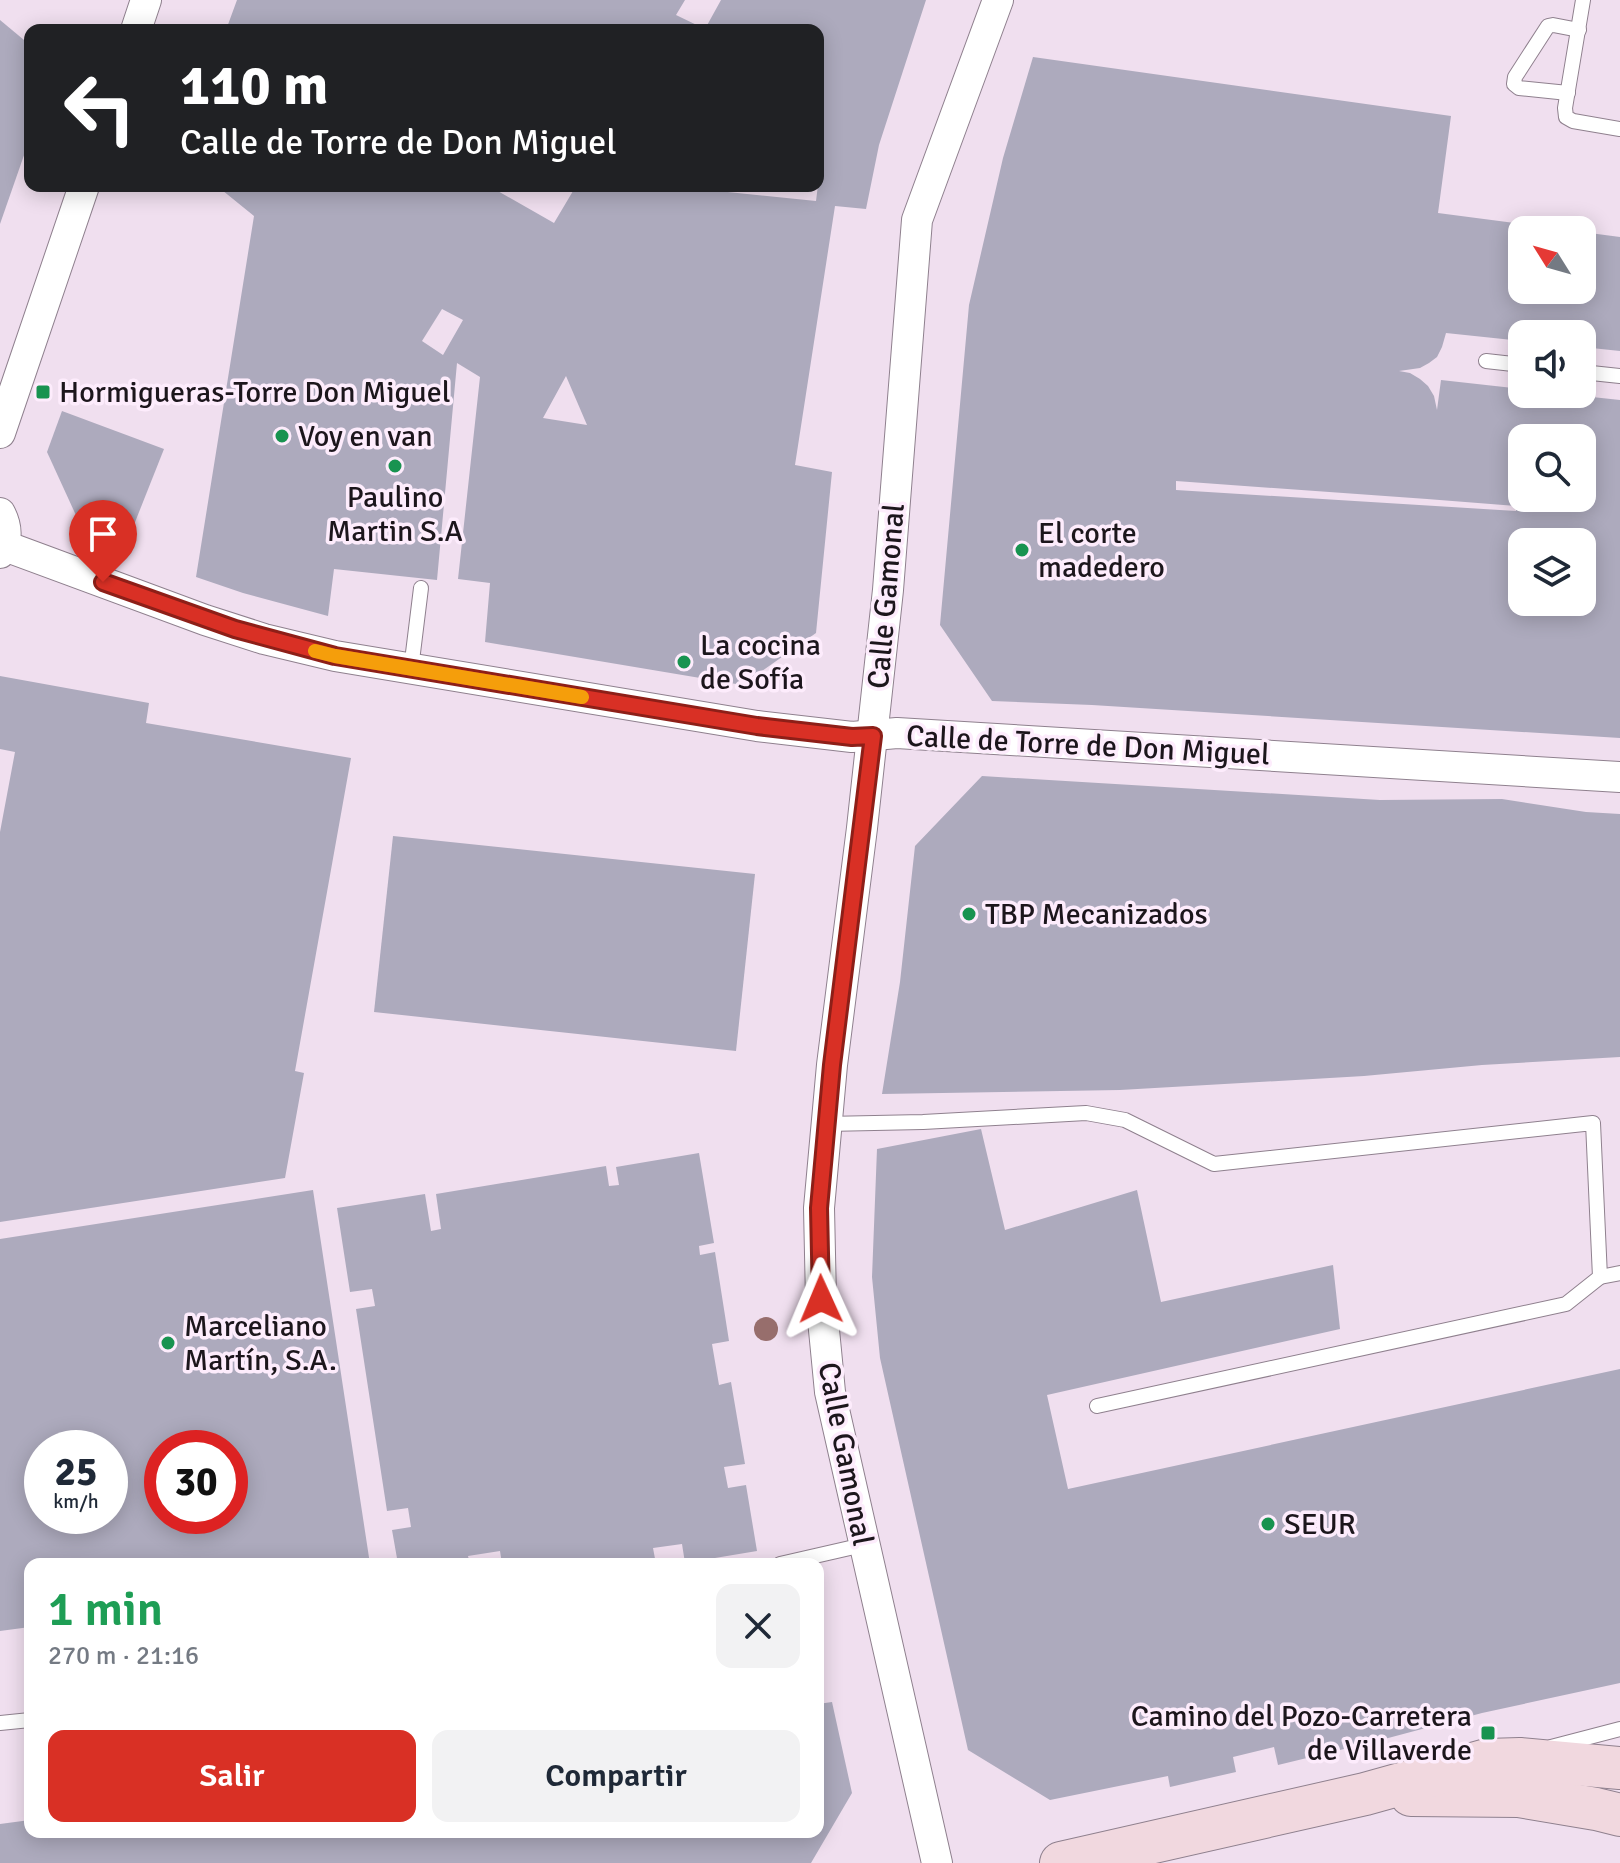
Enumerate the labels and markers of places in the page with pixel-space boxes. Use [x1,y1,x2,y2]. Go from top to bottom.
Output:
place label: Hormigueras-Torre Don Miguel [59,374,451,411]
marker: Hormigueras-Torre Don Miguel [34,383,52,401]
place label: Voy en van [298,418,433,455]
marker: Voy en van [273,427,291,445]
marker: Paulino Martin S.A [386,457,404,475]
place label: Paulino Martin S.A [327,479,463,550]
pin [69,500,137,582]
place label: El corte madedero [1038,515,1165,586]
marker: El corte madedero [1013,541,1031,559]
place label: La cocina de Sofía [700,627,821,698]
marker: La cocina de Sofía [675,653,693,671]
place label: TBP Mecanizados [985,896,1208,933]
marker: TBP Mecanizados [960,905,978,923]
place label: Marceliano Martín, S.A. [184,1308,337,1379]
marker: Marceliano Martín, S.A. [159,1334,177,1352]
place label: SEUR [1284,1506,1356,1543]
marker: SEUR [1259,1515,1277,1533]
place label: Camino del Pozo-Carretera de Villaverde [1131,1698,1472,1769]
marker: Camino del Pozo-Carretera de Villaverde [1479,1724,1497,1742]

